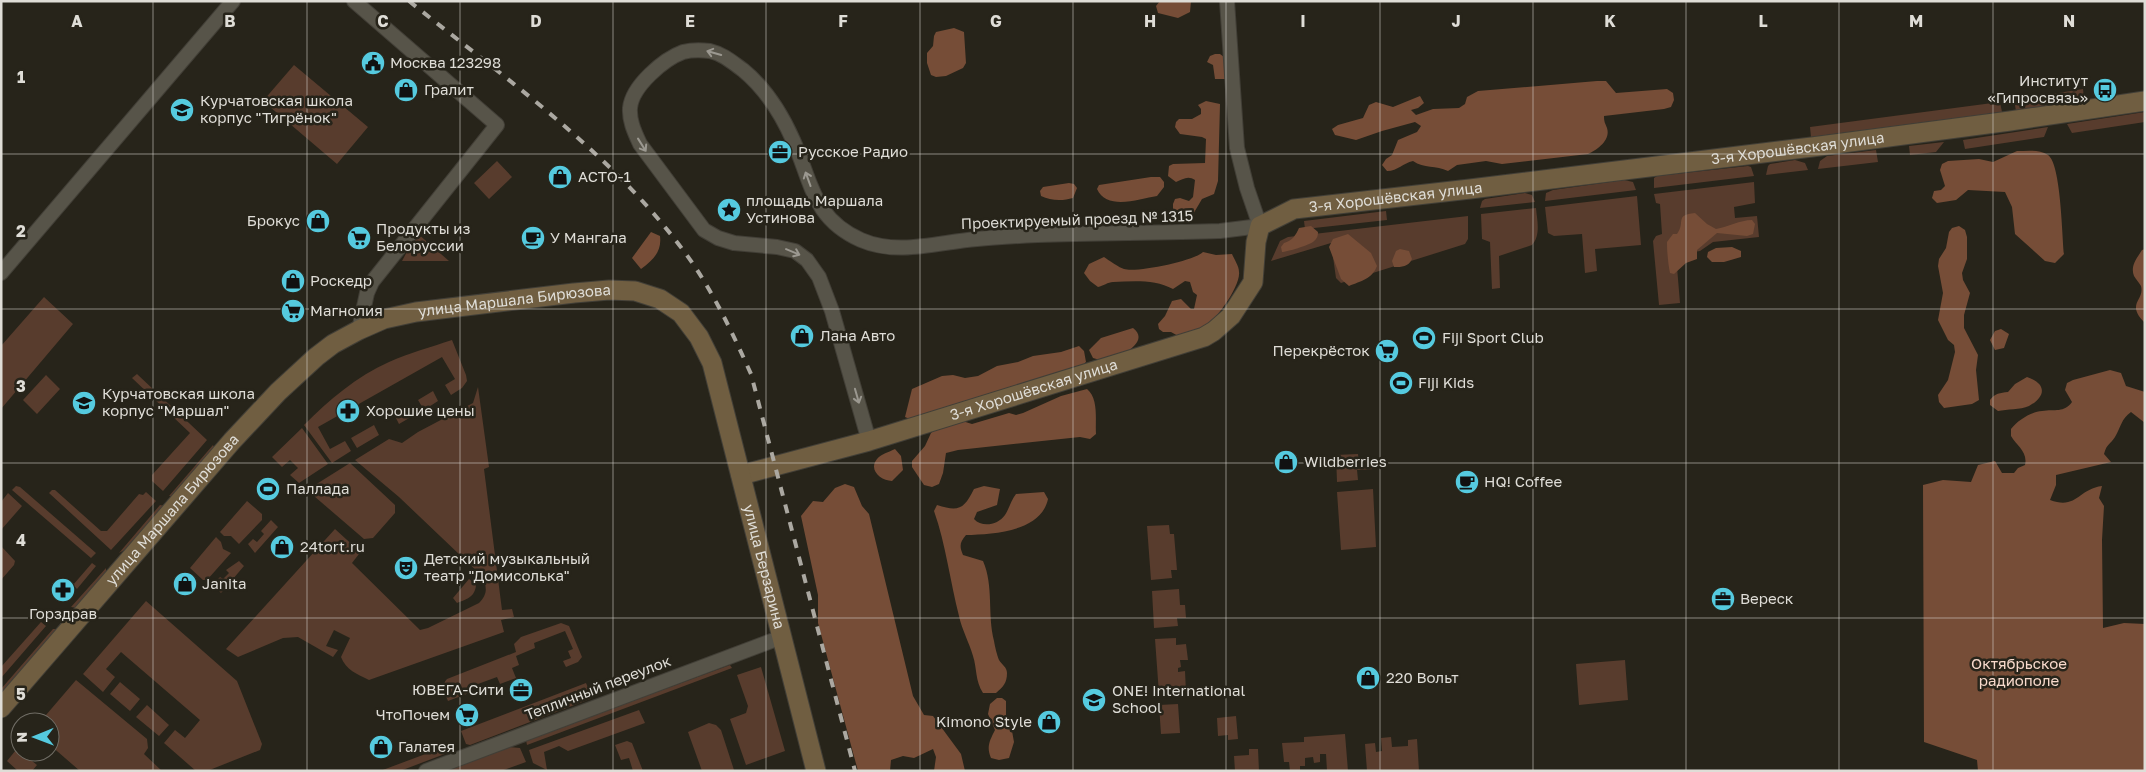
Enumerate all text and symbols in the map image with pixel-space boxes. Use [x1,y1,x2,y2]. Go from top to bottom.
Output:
text: A [71,11,83,31]
text: B [224,11,236,31]
text: C [377,11,389,31]
text: D [530,11,542,31]
text: E [685,11,695,31]
text: F [838,11,848,31]
text: G [990,11,1002,31]
text: H [1144,11,1156,31]
text: I [1300,11,1306,31]
text: J [1451,11,1461,31]
text: K [1604,11,1616,31]
text: L [1758,11,1768,31]
text: M [1909,11,1923,31]
text: N [2063,11,2075,31]
one-way arrow [707,48,723,58]
public building icon: Москва 123298 [360,50,386,76]
place label: Москва 123298 [390,53,501,71]
text: 1 [17,67,25,87]
place label: Институт «Гипросвязь» [1987,71,2089,106]
shop icon: Гралит [393,77,419,103]
bus stop icon: Институт «Гипросвязь» [2092,77,2118,103]
place label: Гралит [424,80,474,98]
place label: Курчатовская школа корпус "Тигрёнок" [200,91,353,126]
school or university icon: Курчатовская школа корпус "Тигрёнок" [169,97,195,123]
street label: 3-я Хорошёвская улица [1710,128,1885,167]
one-way arrow [637,137,647,151]
office icon: Русское Радио [767,139,793,165]
place label: Русское Радио [798,142,908,160]
shop icon: АСТО-1 [547,164,573,190]
place label: АСТО-1 [578,167,631,185]
one-way arrow [803,172,812,187]
street label: 3-я Хорошёвская улица [1308,178,1483,215]
place label: площадь Маршала Устинова [746,191,883,226]
place icon: площадь Маршала Устинова [716,197,742,223]
street label: Проектируемый проезд № 1315 [960,206,1193,232]
shop icon: Брокус [305,208,331,234]
place label: Брокус [247,211,300,229]
place label: Продукты из Белоруссии [376,219,470,254]
text: 2 [16,221,26,241]
supermarket icon: Продукты из Белоруссии [346,225,372,251]
cafe icon: У Мангала [520,225,546,251]
place label: У Мангала [550,228,627,246]
one-way arrow [785,248,800,257]
shop icon: Роскедр [280,268,306,294]
place label: Роскедр [310,271,372,289]
street label: улица Маршала Бирюзова [417,280,611,320]
supermarket icon: Магнолия [280,298,306,324]
place label: Магнолия [310,301,383,319]
shop icon: Лана Авто [789,323,815,349]
sports icon: Fiji Sport Club [1411,325,1437,351]
place label: Лана Авто [820,326,895,344]
place label: Fiji Sport Club [1442,328,1544,346]
supermarket icon: Перекрёсток [1374,338,1400,364]
place label: Перекрёсток [1273,341,1370,359]
street label: 3-я Хорошёвская улица [948,354,1120,423]
sports icon: Fiji Kids [1388,370,1414,396]
place label: Fiji Kids [1418,373,1474,391]
text: 3 [16,376,26,396]
place label: Курчатовская школа корпус "Маршал" [102,384,255,419]
one-way arrow [852,388,862,404]
school or university icon: Курчатовская школа корпус "Маршал" [71,390,97,416]
pharmacy icon: Хорошие цены [335,398,361,424]
place label: Хорошие цены [366,401,475,419]
street label: улица Маршала Бирюзова [101,430,242,588]
shop icon: Wildberries [1273,449,1299,475]
place label: Wildberries [1304,452,1387,470]
cafe icon: HQ! Coffee [1454,469,1480,495]
place label: HQ! Coffee [1484,472,1562,490]
sports icon: Паллада [255,476,281,502]
place label: Паллада [286,479,349,497]
street label: улица Берзарина [740,502,789,631]
text: 4 [16,530,26,550]
shop icon: 24tort.ru [269,534,295,560]
place label: 24tort.ru [300,537,365,555]
place label: Детский музыкальный театр "Домисолька" [424,549,590,584]
theatre icon: Детский музыкальный театр "Домисолька" [393,555,419,581]
shop icon: Janita [172,571,198,597]
place label: Janita [202,574,247,592]
pharmacy icon: Горздрав [50,577,76,603]
office icon: Вереск [1710,586,1736,612]
place label: Вереск [1740,589,1794,607]
place label: Горздрав [29,604,97,622]
street label: Тепличный переулок [522,651,673,723]
park label: Октябрьское радиополе [1971,654,2067,689]
shop icon: 220 Вольт [1355,665,1381,691]
place label: 220 Вольт [1386,668,1459,686]
office icon: ЮВЕГА-Сити [508,677,534,703]
place label: ЮВЕГА-Сити [412,680,504,698]
place label: ONE! International School [1112,681,1246,716]
text: 5 [16,684,26,704]
school or university icon: ONE! International School [1081,687,1107,713]
supermarket icon: ЧтоПочем [454,702,480,728]
place label: ЧтоПочем [376,705,450,723]
shop icon: Kimono Style [1036,709,1062,735]
north arrow [10,712,60,762]
place label: Kimono Style [936,712,1032,730]
text: N [13,732,30,743]
shop icon: Галатея [368,734,394,760]
place label: Галатея [398,737,455,755]

